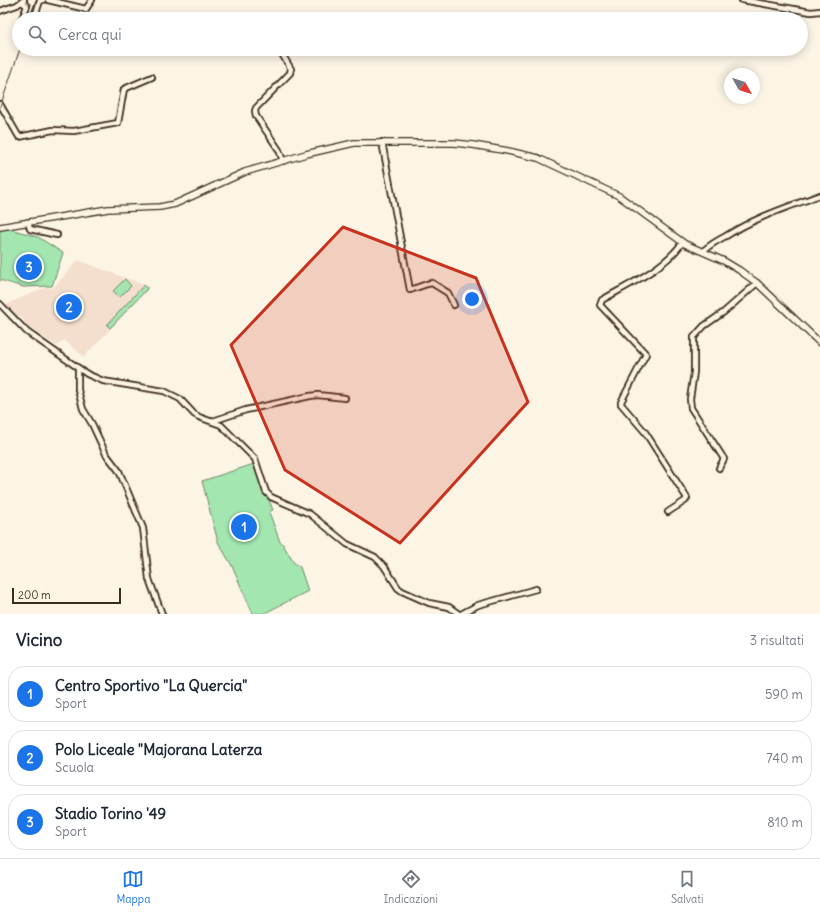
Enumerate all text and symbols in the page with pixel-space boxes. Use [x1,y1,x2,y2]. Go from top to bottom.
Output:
search box [12,12,808,56]
icon: search [26,23,48,45]
text: Cerca qui [58,25,122,44]
north arrow [724,68,760,104]
pin: 3 [16,252,42,282]
your location [462,289,482,309]
pin: 2 [56,292,82,322]
pin: 1 [231,512,257,542]
scale bar [12,586,121,605]
text: 200 m [18,588,51,602]
text: Vicino [16,629,62,651]
text: 3 risultati [750,632,804,649]
text: Centro Sportivo "La Quercia" [55,676,247,695]
text: 1 [27,686,33,703]
text: 590 m [765,686,803,703]
text: Sport [55,695,87,712]
text: Polo Liceale "Majorana Laterza [55,740,262,759]
text: 2 [26,750,34,767]
text: 740 m [766,750,803,767]
text: Scuola [55,759,94,776]
text: Stadio Torino '49 [55,804,166,823]
text: 3 [26,814,34,831]
text: 810 m [767,814,803,831]
text: Sport [55,823,87,840]
tab: Mappa [116,868,150,906]
tab: Indicazioni [383,868,438,906]
tab: Salvati [671,868,703,906]

